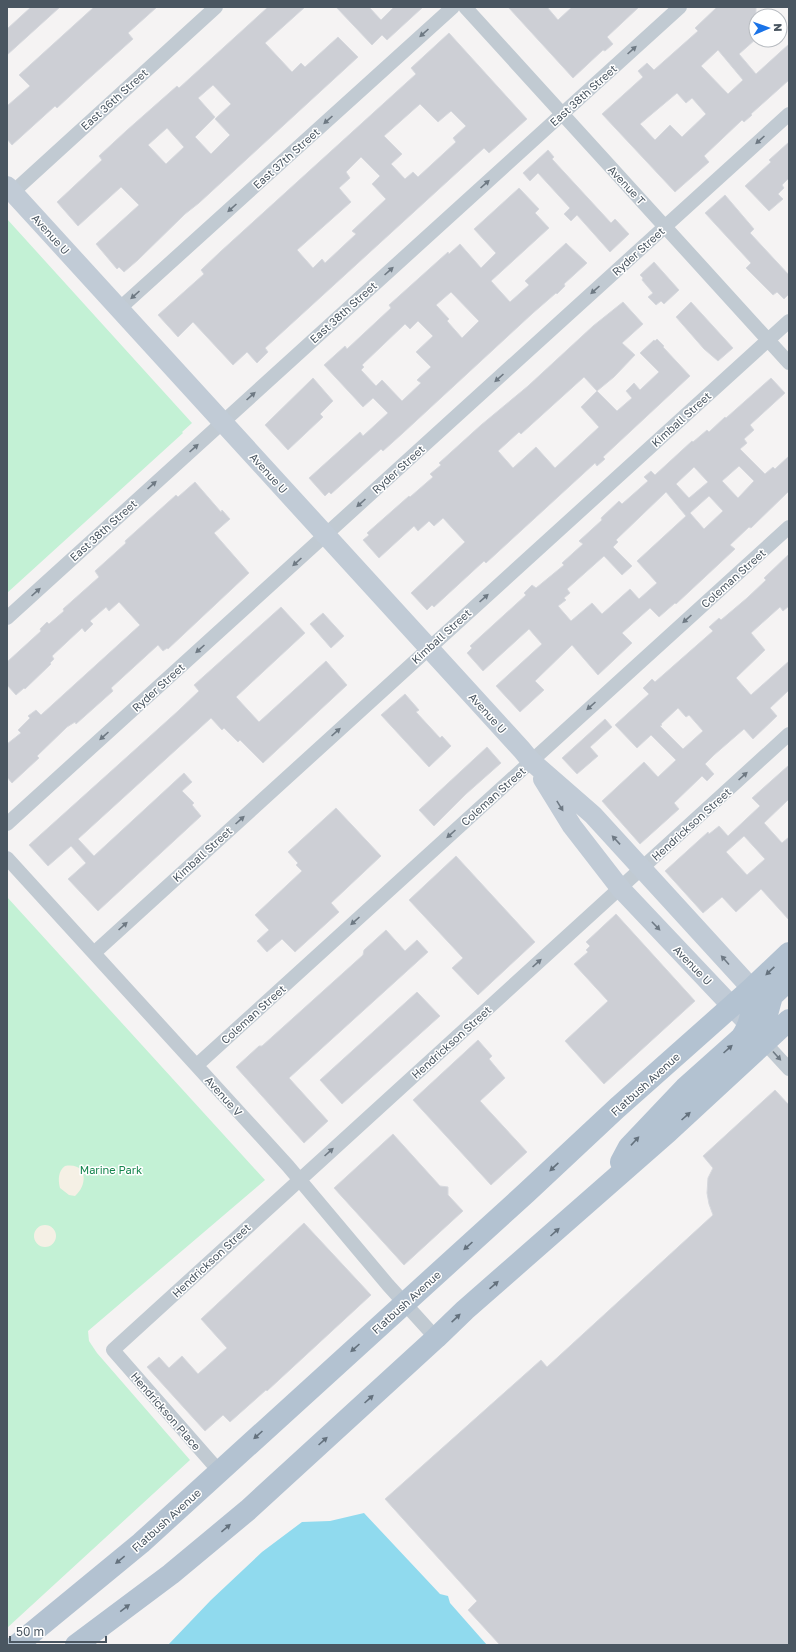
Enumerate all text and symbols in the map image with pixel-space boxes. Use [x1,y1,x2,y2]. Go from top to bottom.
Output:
north arrow [748,8,788,48]
text: N [772,23,785,32]
one-way arrow [419,28,429,38]
one-way arrow [627,46,637,55]
street label: East 38th Street [547,62,619,128]
street label: East 36th Street [78,66,150,132]
one-way arrow [323,116,333,125]
street label: East 37th Street [250,125,322,191]
one-way arrow [755,135,765,145]
street label: Avenue T [606,163,648,207]
one-way arrow [480,179,490,188]
one-way arrow [226,203,237,212]
street label: Avenue U [30,211,72,257]
street label: Ryder Street [609,224,667,278]
one-way arrow [384,266,394,276]
street label: East 38th Street [307,279,379,345]
one-way arrow [590,286,600,295]
one-way arrow [130,290,140,300]
one-way arrow [494,373,503,382]
street label: Kimball Street [649,389,713,449]
one-way arrow [246,391,256,401]
street label: Ryder Street [369,442,427,496]
one-way arrow [189,443,199,452]
street label: Avenue U [248,450,290,496]
one-way arrow [147,481,157,490]
street label: East 38th Street [67,497,139,563]
one-way arrow [356,499,366,508]
street label: Coleman Street [698,546,768,610]
one-way arrow [292,557,302,566]
one-way arrow [31,587,41,597]
one-way arrow [479,593,489,602]
street label: Kimball Street [409,606,473,666]
one-way arrow [683,614,692,623]
one-way arrow [196,644,205,653]
street label: Ryder Street [129,660,187,714]
street label: Avenue U [467,690,509,736]
one-way arrow [586,702,596,711]
one-way arrow [331,728,341,737]
one-way arrow [99,732,109,741]
street label: Coleman Street [458,764,528,828]
one-way arrow [739,772,748,781]
street label: Hendrickson Street [649,785,733,863]
one-way arrow [556,800,563,811]
one-way arrow [235,815,245,825]
street label: Kimball Street [170,824,234,884]
one-way arrow [446,829,456,839]
one-way arrow [611,835,621,845]
one-way arrow [350,917,360,926]
one-way arrow [651,921,661,931]
one-way arrow [118,922,128,931]
street label: Avenue U [671,943,715,987]
one-way arrow [721,955,730,965]
one-way arrow [533,959,542,968]
one-way arrow [765,966,775,976]
street label: Coleman Street [218,982,288,1046]
street label: Hendrickson Street [409,1003,493,1081]
one-way arrow [722,1045,733,1054]
street label: Flatbush Avenue [608,1050,682,1118]
one-way arrow [772,1051,782,1061]
street label: Avenue V [203,1073,246,1119]
one-way arrow [681,1111,691,1120]
one-way arrow [631,1135,640,1146]
one-way arrow [323,1148,334,1157]
one-way arrow [549,1162,559,1172]
park label: Marine Park [80,1163,142,1176]
street label: Hendrickson Street [169,1220,253,1300]
one-way arrow [550,1227,560,1236]
one-way arrow [463,1242,473,1251]
street label: Flatbush Avenue [369,1268,443,1336]
one-way arrow [489,1280,500,1289]
one-way arrow [451,1314,461,1323]
one-way arrow [350,1343,359,1352]
street label: Hendrickson Place [129,1369,203,1453]
one-way arrow [364,1395,374,1404]
one-way arrow [253,1431,264,1440]
one-way arrow [319,1437,328,1446]
street label: Flatbush Avenue [129,1486,203,1554]
one-way arrow [221,1523,232,1532]
one-way arrow [115,1556,126,1565]
one-way arrow [119,1604,130,1613]
scale bar [10,1618,106,1644]
text: 50 m [16,1624,44,1639]

